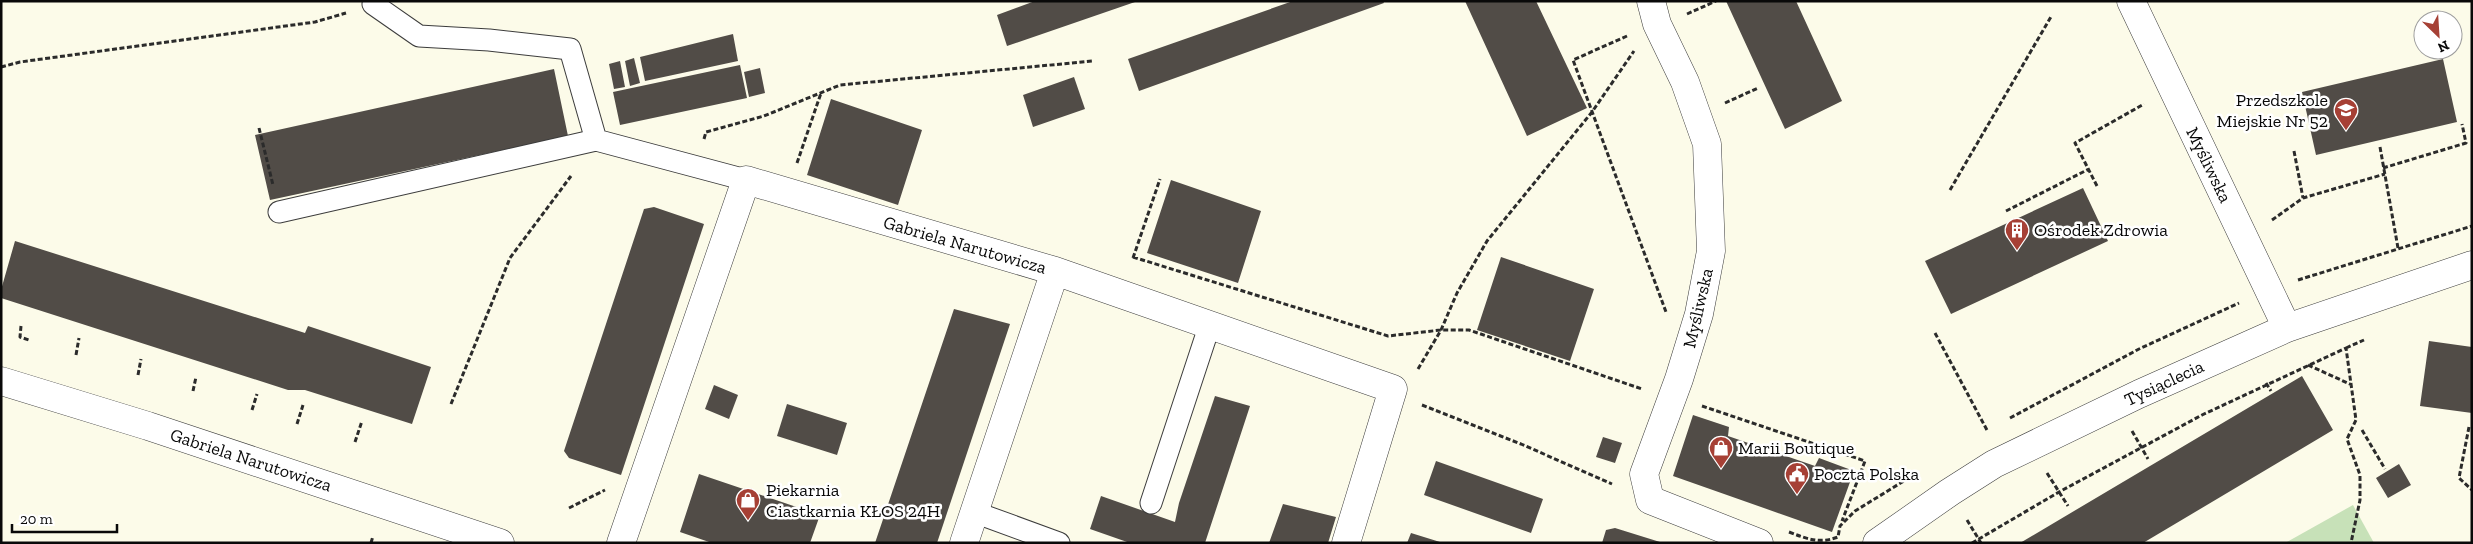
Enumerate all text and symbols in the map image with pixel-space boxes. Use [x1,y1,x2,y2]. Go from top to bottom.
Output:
north arrow [2413,10,2463,60]
text: N [2435,36,2452,56]
place label: Przedszkole Miejskie Nr 52 [2217,89,2328,132]
school or university icon: Przedszkole Miejskie Nr 52 [2333,97,2359,131]
street label: Myśliwska [2181,124,2237,207]
street label: Gabriela Narutowicza [881,211,1049,279]
building icon: Ośrodek Zdrowia [2004,217,2030,251]
place label: Ośrodek Zdrowia [2034,219,2168,241]
street label: Myśliwska [1678,266,1718,350]
street label: Tysiąclecia [2121,355,2207,411]
street label: Gabriela Narutowicza [167,424,335,497]
shop icon: Marii Boutique [1708,435,1734,469]
place label: Marii Boutique [1738,437,1854,459]
public building icon: Poczta Polska [1784,461,1810,495]
place label: Poczta Polska [1814,463,1919,485]
place label: Piekarnia Ciastkarnia KŁOS 24H [766,479,940,522]
shop icon: Piekarnia Ciastkarnia KŁOS 24H [735,487,761,521]
scale bar [12,502,118,534]
text: 20 m [20,510,53,528]

